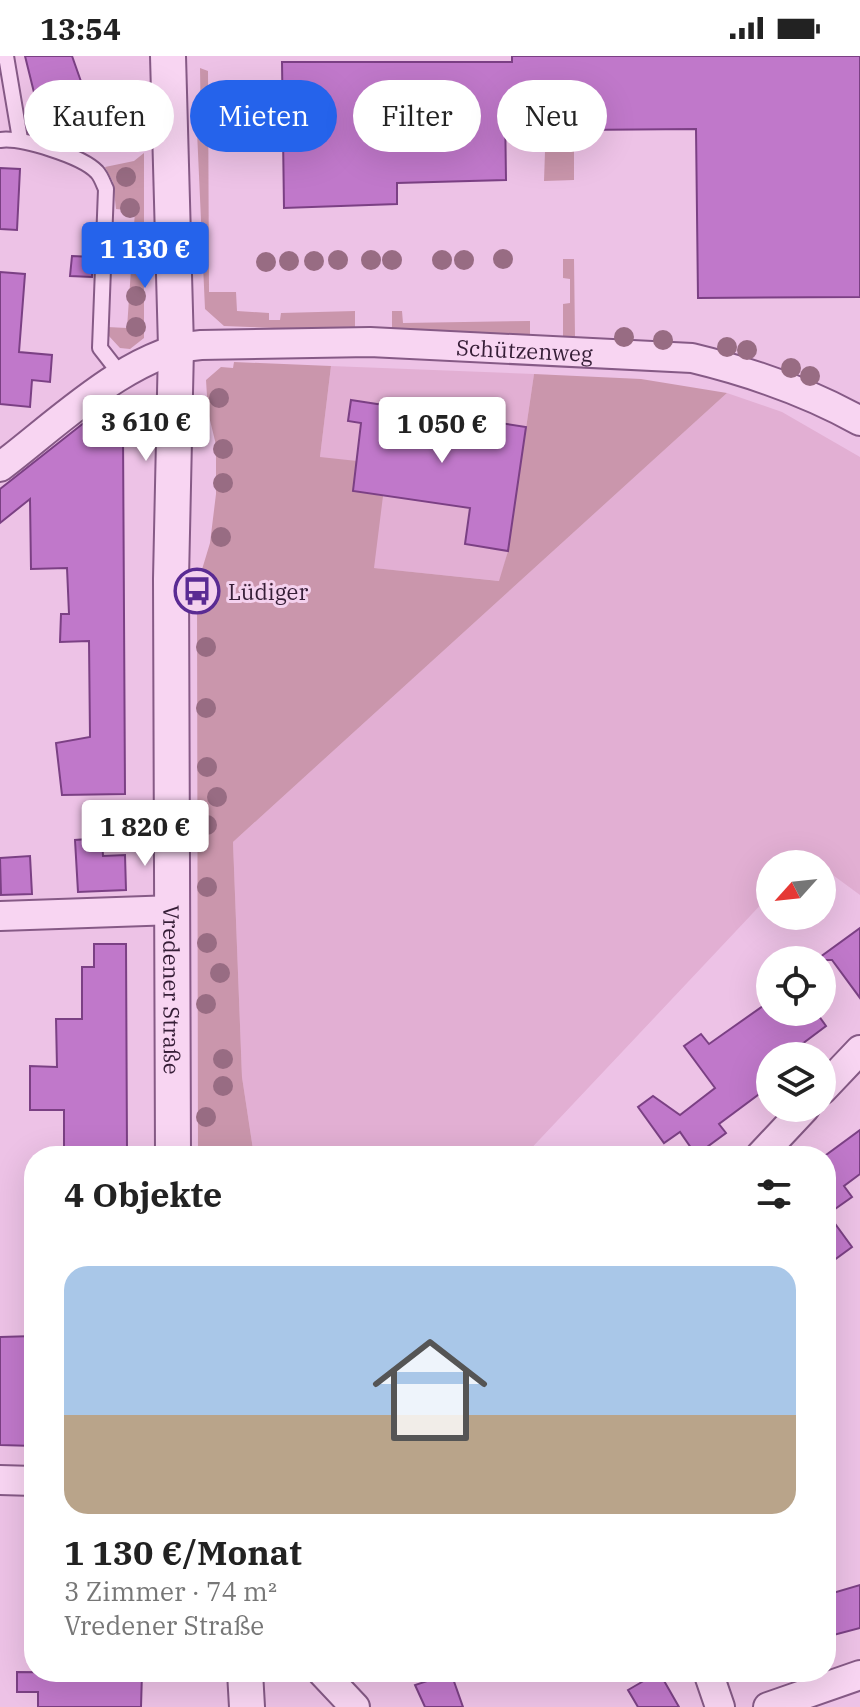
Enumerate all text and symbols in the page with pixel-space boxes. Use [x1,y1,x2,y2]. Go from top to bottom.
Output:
text: 13:54 [40,9,121,48]
chip: Kaufen [24,80,174,152]
chip: Mieten [190,80,337,152]
chip: Filter [353,80,481,152]
chip: Neu [497,80,607,152]
pin: 1 130 € [71,222,219,290]
text: 1 130 € [100,231,190,265]
street label: Schützenweg [456,332,594,368]
pin: 3 610 € [72,395,220,463]
pin: 1 050 € [368,397,516,465]
text: 3 610 € [101,404,191,438]
text: 1 050 € [397,406,487,440]
bus stop icon: Lüdiger [173,567,221,615]
place label: Lüdiger [228,577,308,606]
pin: 1 820 € [71,800,219,868]
text: 1 820 € [100,809,190,843]
north arrow [756,850,836,930]
map controls [756,850,836,1122]
street label: Vredener Straße [158,905,187,1075]
button: locate [756,946,836,1026]
button: layers [756,1042,836,1122]
text: 4 Objekte [64,1172,222,1216]
icon: filters [752,1172,796,1216]
icon: home [358,1318,502,1462]
text: 1 130 €/Monat [64,1530,302,1574]
text: 3 Zimmer · 74 m² [64,1574,277,1608]
text: Vredener Straße [64,1608,264,1642]

